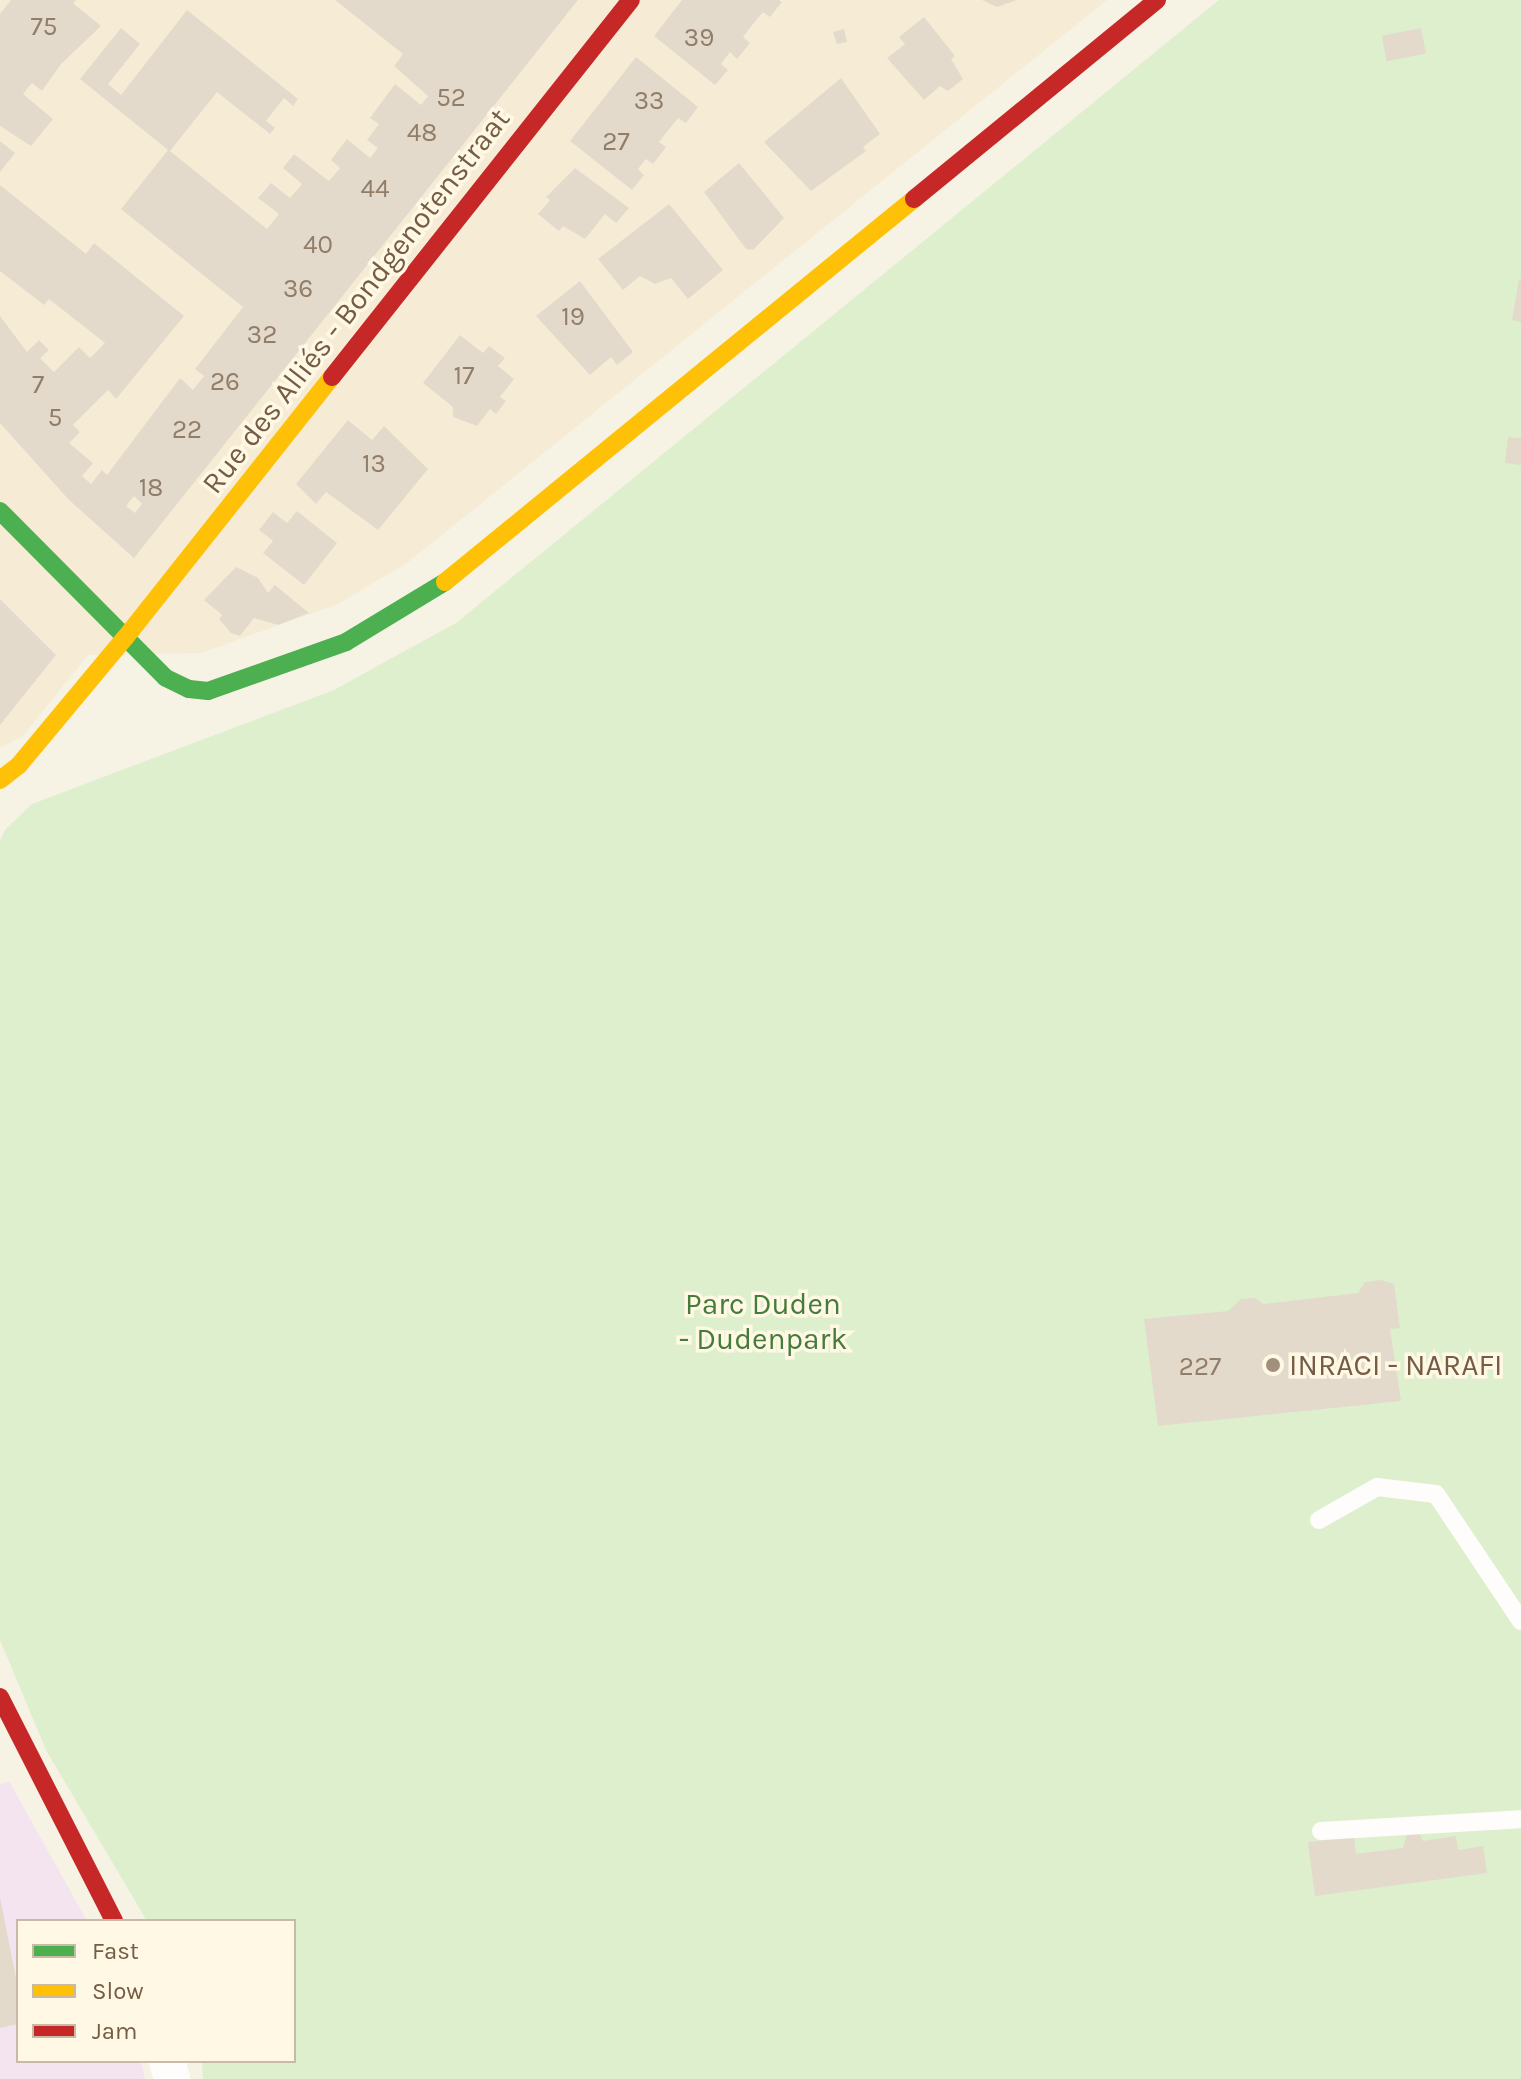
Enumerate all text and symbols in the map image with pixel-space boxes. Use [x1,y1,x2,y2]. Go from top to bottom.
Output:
house number: 75 [31,11,57,43]
house number: 39 [684,22,714,54]
house number: 52 [436,82,466,114]
house number: 33 [634,85,664,117]
street label: Rue des Alliés - Bondgenotenstraat [194,101,518,501]
house number: 48 [407,117,437,149]
house number: 27 [602,126,630,158]
house number: 44 [360,173,390,205]
house number: 40 [303,229,333,261]
house number: 36 [283,273,313,305]
house number: 19 [561,301,585,333]
house number: 32 [247,319,277,351]
house number: 17 [454,360,474,392]
house number: 26 [210,366,240,398]
house number: 7 [32,369,44,401]
house number: 5 [48,402,62,434]
house number: 22 [172,414,202,446]
house number: 13 [362,448,386,480]
house number: 18 [139,472,163,504]
park label: Parc Duden - Dudenpark [679,1286,847,1356]
place label: INRACI - NARAFI [1289,1347,1502,1383]
house number: 227 [1179,1351,1221,1383]
marker: INRACI - NARAFI [1264,1356,1282,1374]
legend [16,1919,296,2063]
text: Fast [92,1937,139,1965]
text: Slow [92,1977,144,2005]
text: Jam [92,2017,137,2045]

